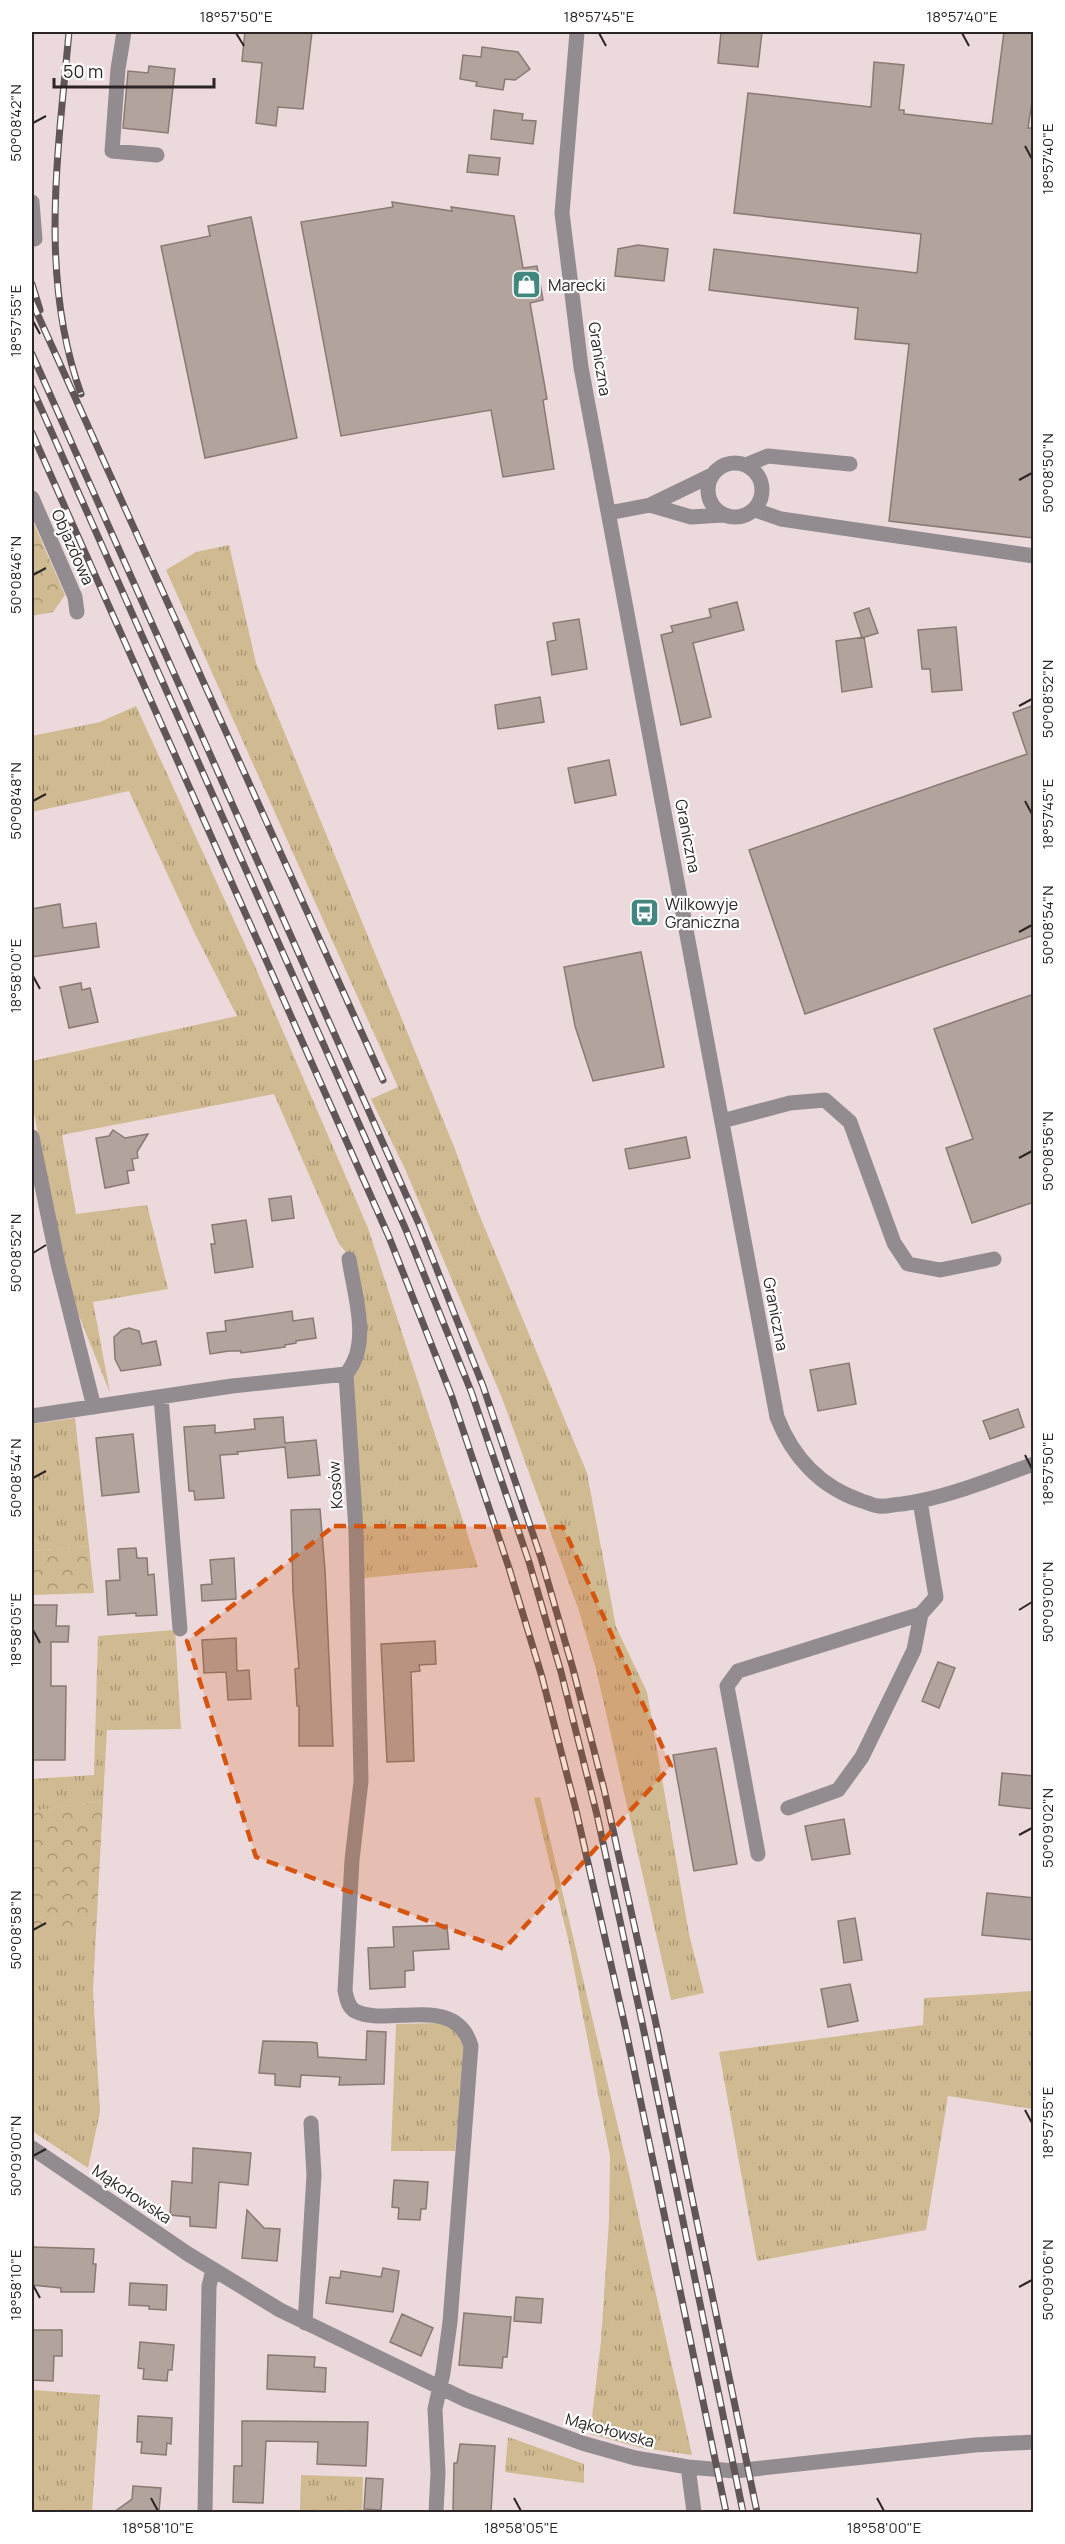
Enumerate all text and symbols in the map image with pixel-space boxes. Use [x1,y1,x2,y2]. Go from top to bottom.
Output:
text: 18°57'50"E [200,6,272,27]
text: 18°57'45"E [564,6,634,27]
text: 18°57'40"E [926,6,998,27]
scale bar [54,51,214,89]
text: 50 m [63,59,103,83]
text: 50°08'42"N [5,84,26,162]
text: 18°57'40"E [1037,123,1058,195]
shop icon: Marecki [511,269,543,301]
place label: Marecki [548,274,606,296]
text: 18°57'55"E [5,285,26,357]
street label: Graniczna [583,320,617,398]
text: 50°08'50"N [1037,433,1058,513]
street label: Objazdowa [46,505,100,589]
text: 50°08'46"N [5,536,26,614]
text: 50°08'52"N [1037,660,1058,738]
text: 50°08'48"N [5,762,26,840]
text: 18°57'45"E [1037,779,1058,849]
street label: Graniczna [670,797,706,875]
text: 50°08'54"N [1037,886,1058,964]
place label: Wilkowyje Graniczna [665,893,740,933]
bus stop icon: Wilkowyje Graniczna [628,897,660,929]
text: 18°58'00"E [5,939,26,1013]
text: 50°08'56"N [1037,1111,1058,1191]
text: 50°08'52"N [5,1214,26,1292]
street label: Graniczna [758,1275,794,1353]
text: 18°57'50"E [1037,1433,1058,1505]
text: 50°08'54"N [5,1439,26,1517]
street label: Kosów [322,1460,348,1510]
text: 50°09'00"N [1037,1562,1058,1642]
text: 18°58'05"E [5,1593,26,1667]
text: 50°09'02"N [1037,1788,1058,1868]
text: 50°08'58"N [5,1890,26,1970]
text: 18°57'55"E [1037,2087,1058,2159]
text: 50°09'00"N [5,2116,26,2196]
street label: Mąkołowska [88,2159,176,2229]
text: 50°09'06"N [1037,2240,1058,2320]
text: 18°58'10"E [5,2249,26,2321]
street label: Mąkołowska [563,2408,657,2452]
text: 18°58'10"E [122,2517,194,2538]
text: 18°58'05"E [484,2517,558,2538]
text: 18°58'00"E [847,2517,921,2538]

